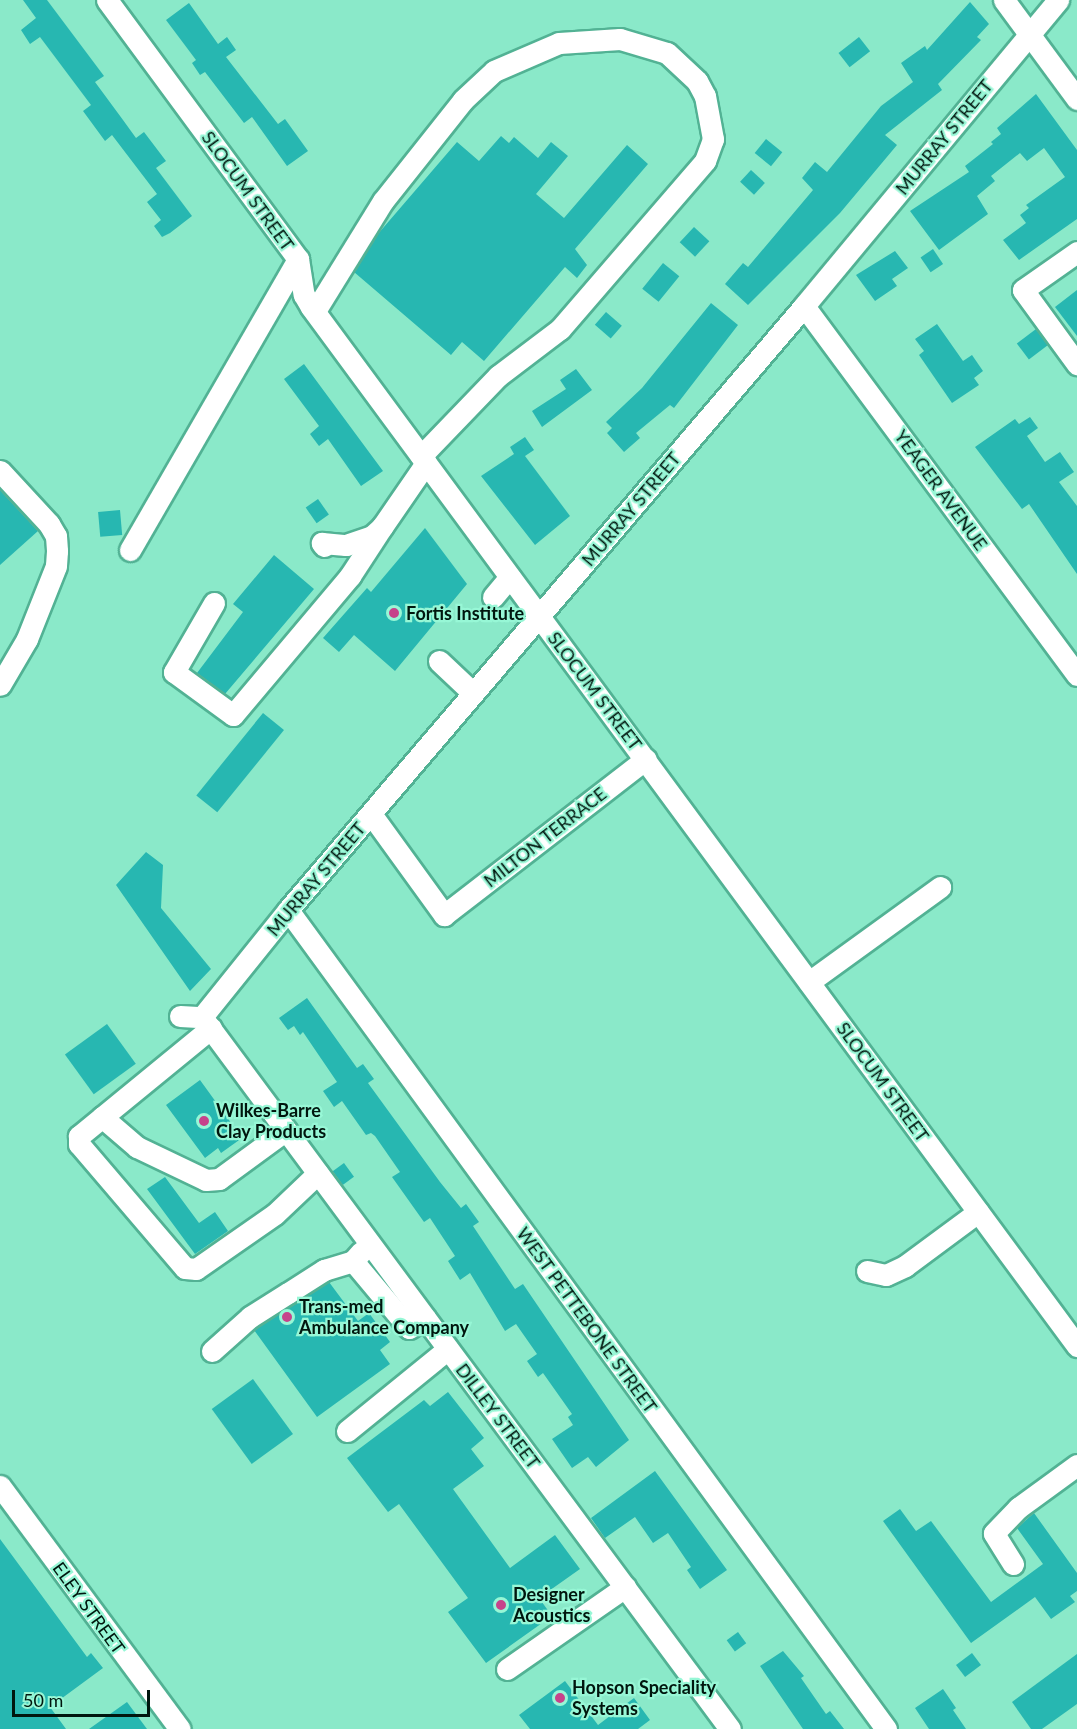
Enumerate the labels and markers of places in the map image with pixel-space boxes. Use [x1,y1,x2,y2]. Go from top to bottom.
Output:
place label: Fortis Institute [406,602,524,624]
marker: Fortis Institute [387,606,401,620]
place label: Wilkes-Barre Clay Products [216,1100,327,1142]
marker: Wilkes-Barre Clay Products [197,1114,211,1128]
place label: Trans-med Ambulance Company [299,1296,469,1338]
marker: Trans-med Ambulance Company [280,1310,294,1324]
place label: Designer Acoustics [513,1584,590,1626]
marker: Designer Acoustics [494,1598,508,1612]
place label: Hopson Speciality Systems [572,1677,716,1720]
marker: Hopson Speciality Systems [553,1691,567,1705]

